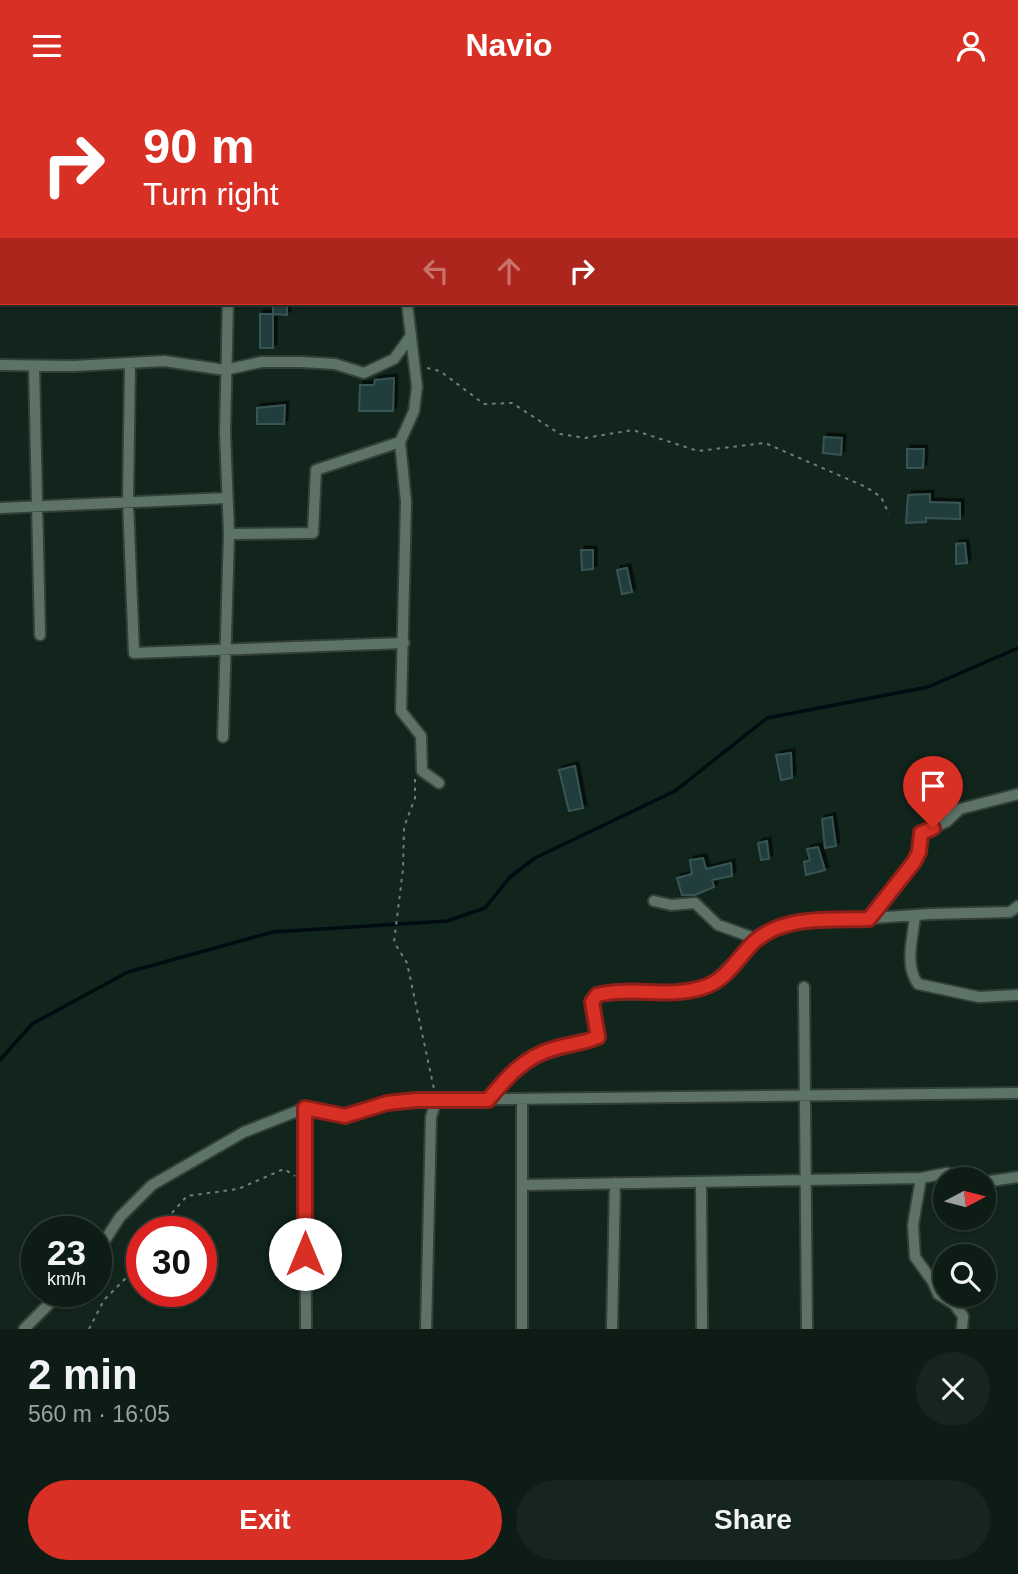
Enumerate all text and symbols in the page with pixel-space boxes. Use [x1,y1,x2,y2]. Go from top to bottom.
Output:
icon: menu [28,27,66,65]
text: Navio [465,27,553,63]
icon: person [952,27,990,65]
icon: right [28,119,119,210]
text: 90 m [143,119,255,173]
text: Turn right [143,176,279,212]
icon: left [417,252,455,290]
icon: ahead [490,252,528,290]
icon: right [563,252,601,290]
pin [903,756,963,828]
icon: arrive [914,767,952,805]
north arrow [933,1167,996,1230]
map controls [933,1167,996,1307]
speed limit sign: 30 [126,1216,217,1307]
position arrow [268,1217,342,1291]
text: 23 [47,1233,86,1272]
button: search [933,1244,996,1307]
text: km/h [47,1269,86,1289]
text: 2 min [28,1351,138,1398]
button: close [916,1352,990,1426]
text: 560 m · 16:05 [28,1401,170,1427]
button: Exit [28,1480,502,1560]
button: Share [516,1480,990,1560]

